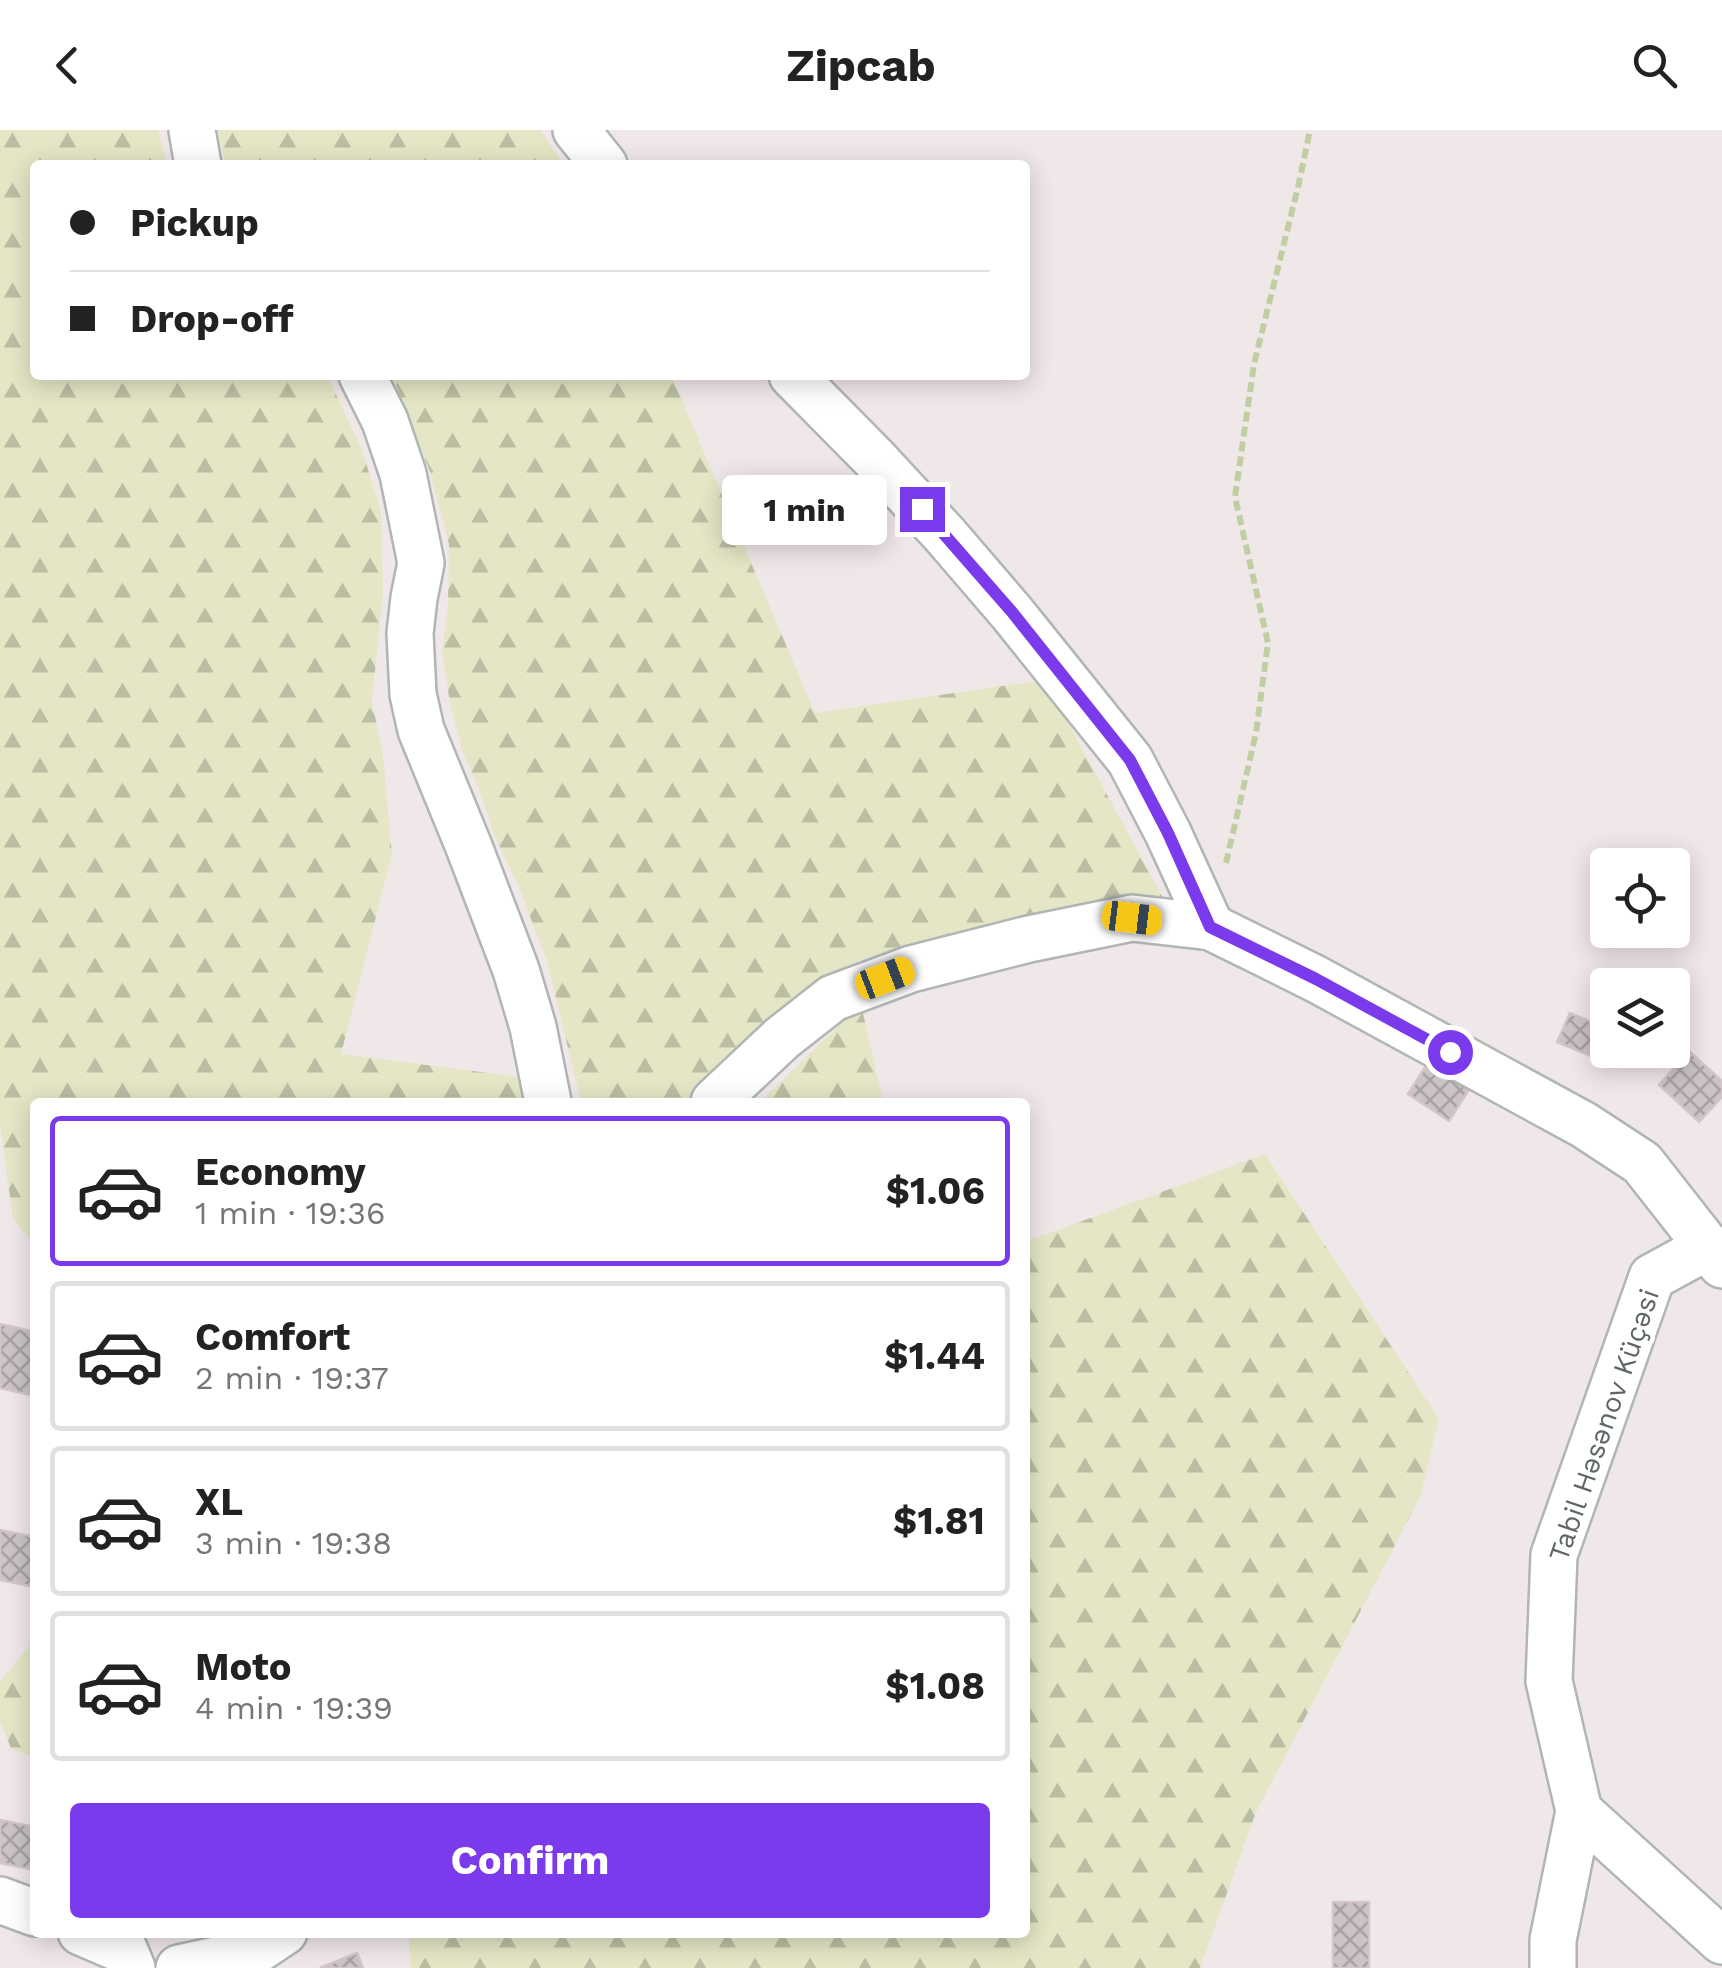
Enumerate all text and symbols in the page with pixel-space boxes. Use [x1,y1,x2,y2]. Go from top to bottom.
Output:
icon: back [40,38,95,93]
icon: search [1627,38,1682,93]
text: Zipcab [786,39,936,92]
text: Pickup [130,201,259,245]
text: Drop-off [130,297,294,341]
callout: 1 min [722,474,887,544]
route end [900,487,945,532]
text: 1 min [763,491,846,529]
map controls [1590,848,1690,1068]
button: locate [1590,848,1690,948]
car [1100,899,1164,937]
car [852,953,918,1003]
button: layers [1590,968,1690,1068]
route start [1428,1030,1473,1075]
icon: car [75,1146,165,1236]
text: Economy [195,1150,366,1194]
text: $1.06 [886,1169,985,1213]
text: 1 min · 19:36 [195,1194,385,1232]
street label: Tabil Həsənov Küçəsi [1542,1285,1666,1565]
icon: car [75,1311,165,1401]
text: Comfort [195,1315,350,1359]
text: $1.44 [884,1334,985,1378]
text: 2 min · 19:37 [195,1359,389,1397]
icon: car [75,1476,165,1566]
text: XL [195,1480,243,1524]
text: $1.81 [893,1499,985,1543]
text: 3 min · 19:38 [195,1524,392,1562]
icon: car [75,1641,165,1731]
text: Moto [195,1645,291,1689]
text: $1.08 [885,1664,985,1708]
text: 4 min · 19:39 [195,1689,393,1727]
button: Confirm [70,1803,990,1918]

